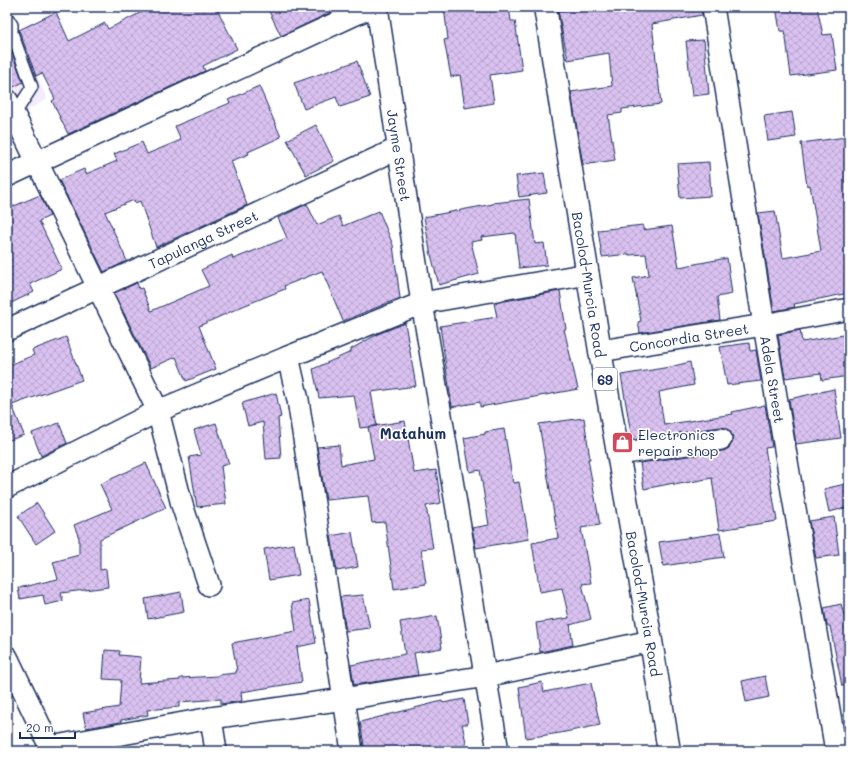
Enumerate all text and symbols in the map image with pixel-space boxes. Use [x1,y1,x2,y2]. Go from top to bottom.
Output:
street label: Jayme Street [383,108,416,203]
street label: Tapulanga Street [145,205,261,273]
street label: Bacolod-Murcia Road [568,210,610,359]
street label: Concordia Street [628,318,750,356]
street label: Adela Street [756,334,790,424]
road number: 69 [593,368,617,390]
district label: Matahum [380,423,446,443]
place label: Electronics repair shop [638,425,719,460]
shop icon: Electronics repair shop [609,429,635,455]
street label: Bacolod-Murcia Road [622,530,666,678]
scale bar [20,714,75,740]
text: 20 m [26,719,54,735]

